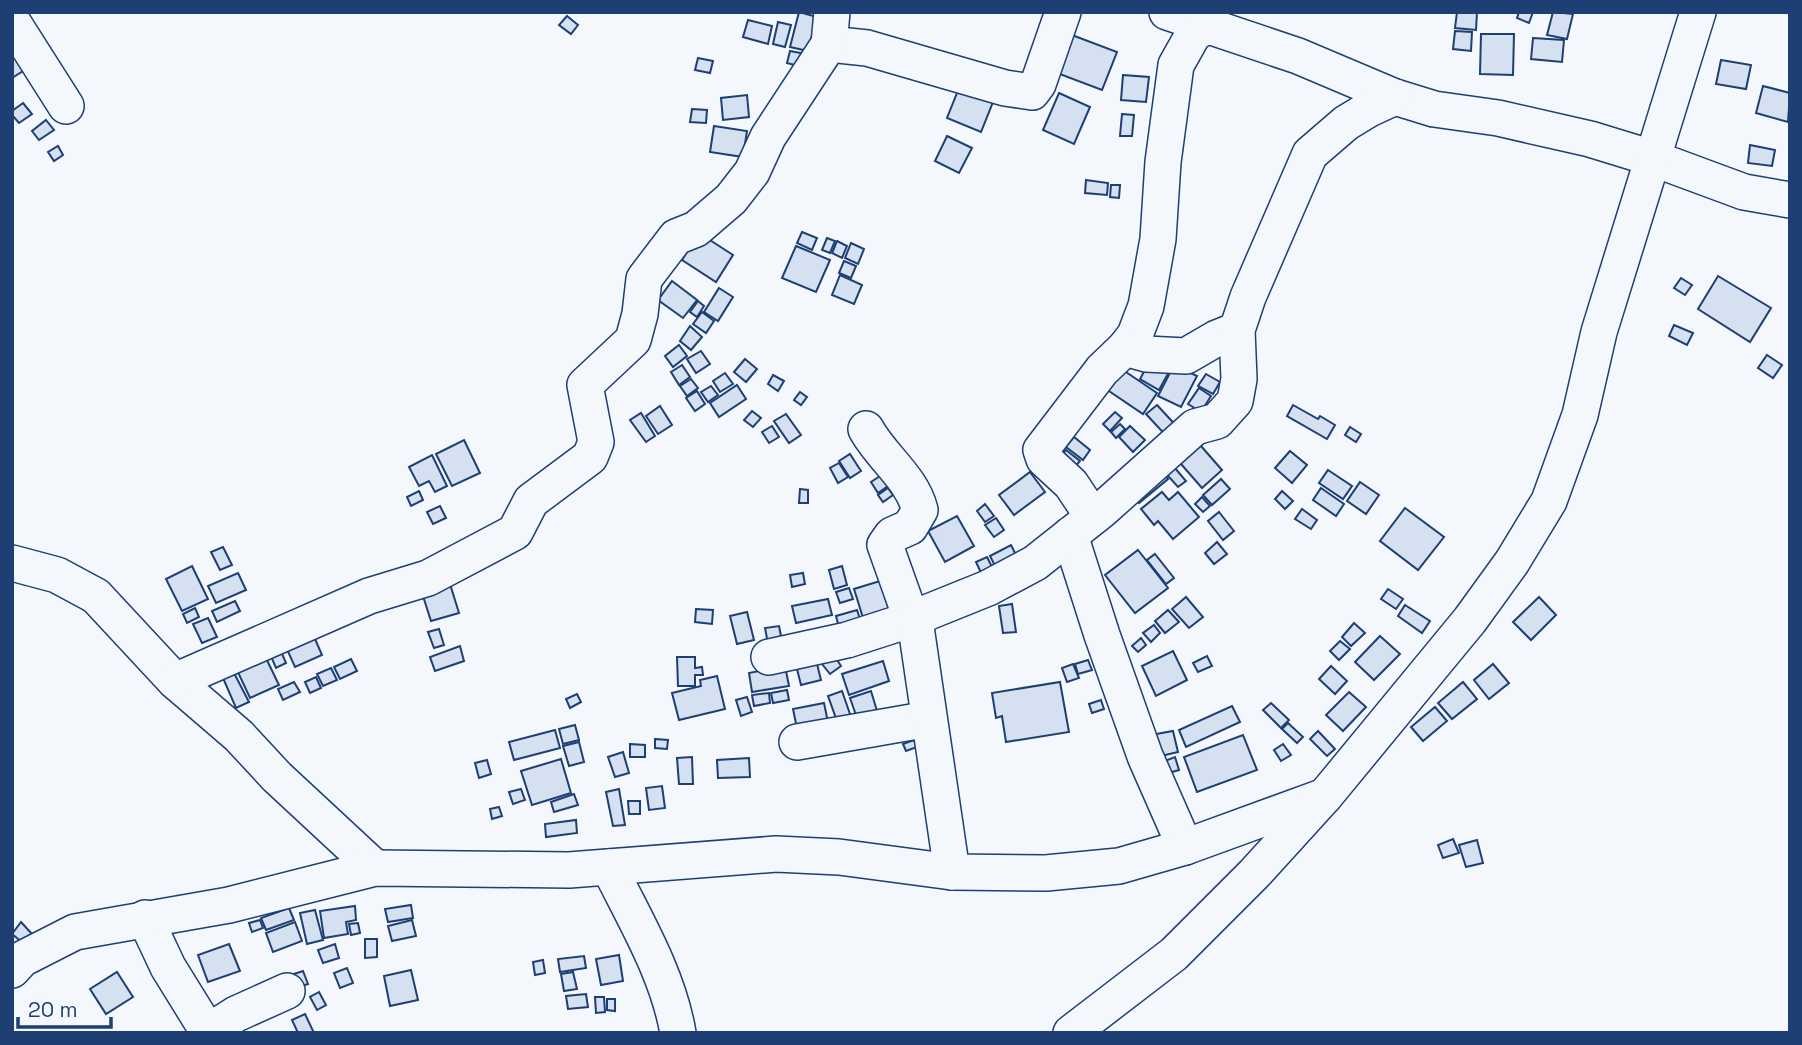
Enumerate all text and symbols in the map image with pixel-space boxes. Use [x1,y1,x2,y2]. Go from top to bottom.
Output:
scale bar [18,986,110,1030]
text: 20 m [28,996,78,1023]

